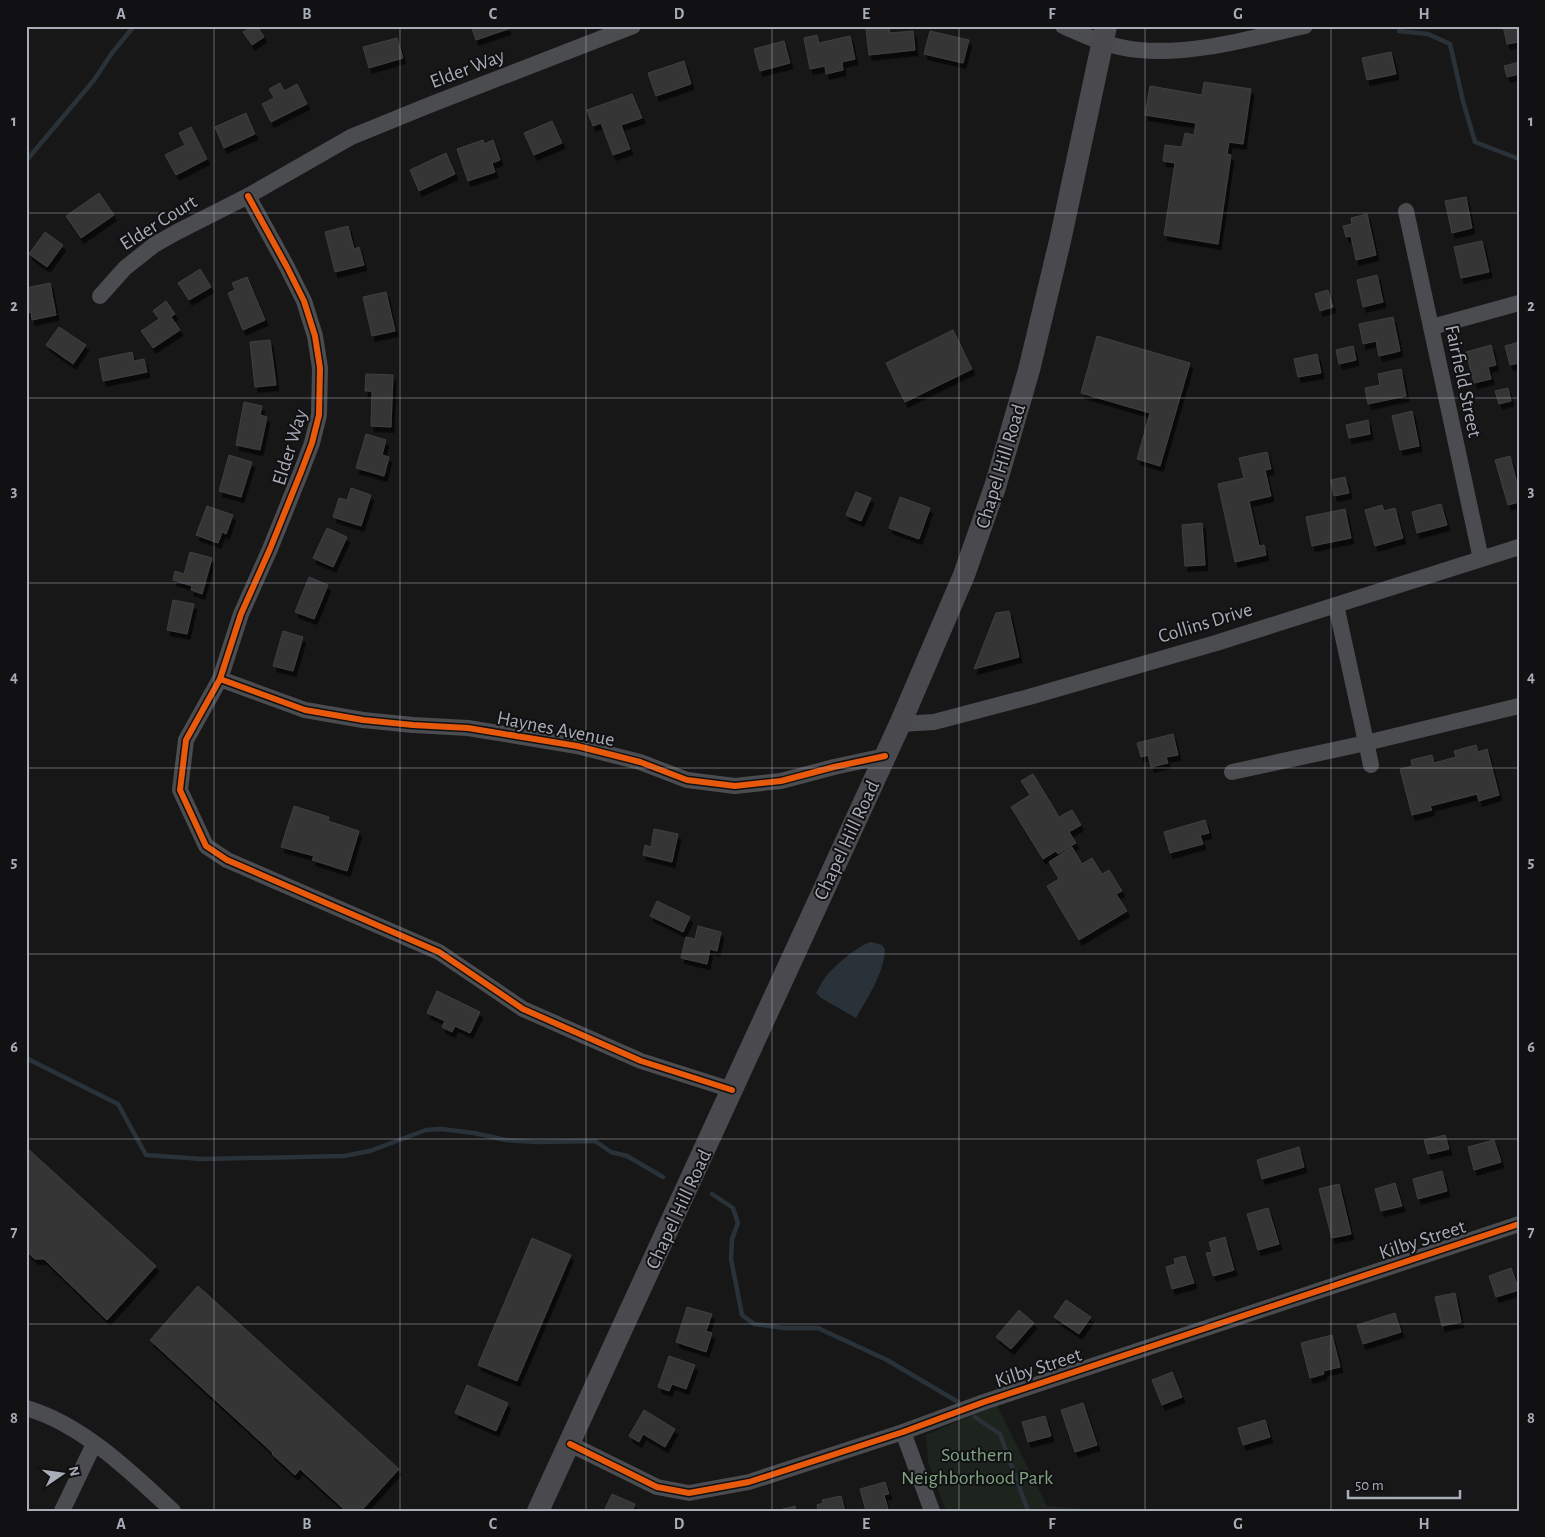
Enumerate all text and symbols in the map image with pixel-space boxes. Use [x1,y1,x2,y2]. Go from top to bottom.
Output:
text: A [116,6,126,22]
text: B [302,6,312,22]
text: C [489,6,498,22]
text: D [674,6,685,22]
text: E [862,6,870,22]
text: F [1048,6,1056,22]
text: G [1233,6,1243,22]
text: H [1418,6,1430,22]
street label: Elder Way [427,45,508,92]
text: 1 [11,113,17,129]
text: 1 [1528,113,1534,129]
street label: Elder Court [117,191,201,254]
text: 2 [10,298,18,314]
text: 2 [1527,298,1535,314]
street label: Fairfield Street [1441,323,1485,440]
street label: Chapel Hill Road [973,402,1029,531]
street label: Elder Way [269,407,311,488]
text: 3 [11,483,18,499]
text: 3 [1528,483,1535,499]
street label: Collins Drive [1156,599,1255,647]
text: 4 [10,669,18,685]
text: 4 [1527,669,1535,685]
street label: Haynes Avenue [495,708,616,750]
street label: Chapel Hill Road [811,778,883,903]
text: 5 [11,854,18,870]
text: 5 [1528,854,1535,870]
text: 6 [10,1039,18,1055]
text: 6 [1527,1039,1535,1055]
street label: Chapel Hill Road [643,1147,715,1272]
street label: Kilby Street [1377,1216,1469,1263]
text: 7 [11,1224,18,1240]
text: 7 [1528,1224,1535,1240]
street label: Kilby Street [993,1344,1085,1391]
text: 8 [10,1410,18,1426]
text: 8 [1527,1410,1535,1426]
park label: Southern Neighborhood Park [901,1445,1053,1488]
north arrow [38,1450,88,1500]
text: N [66,1465,82,1478]
scale bar [1348,1467,1460,1499]
text: 50 m [1355,1478,1384,1493]
text: A [116,1516,126,1532]
text: B [302,1516,312,1532]
text: C [489,1516,498,1532]
text: D [674,1516,685,1532]
text: E [862,1516,870,1532]
text: F [1048,1516,1056,1532]
text: G [1233,1516,1243,1532]
text: H [1418,1516,1430,1532]

